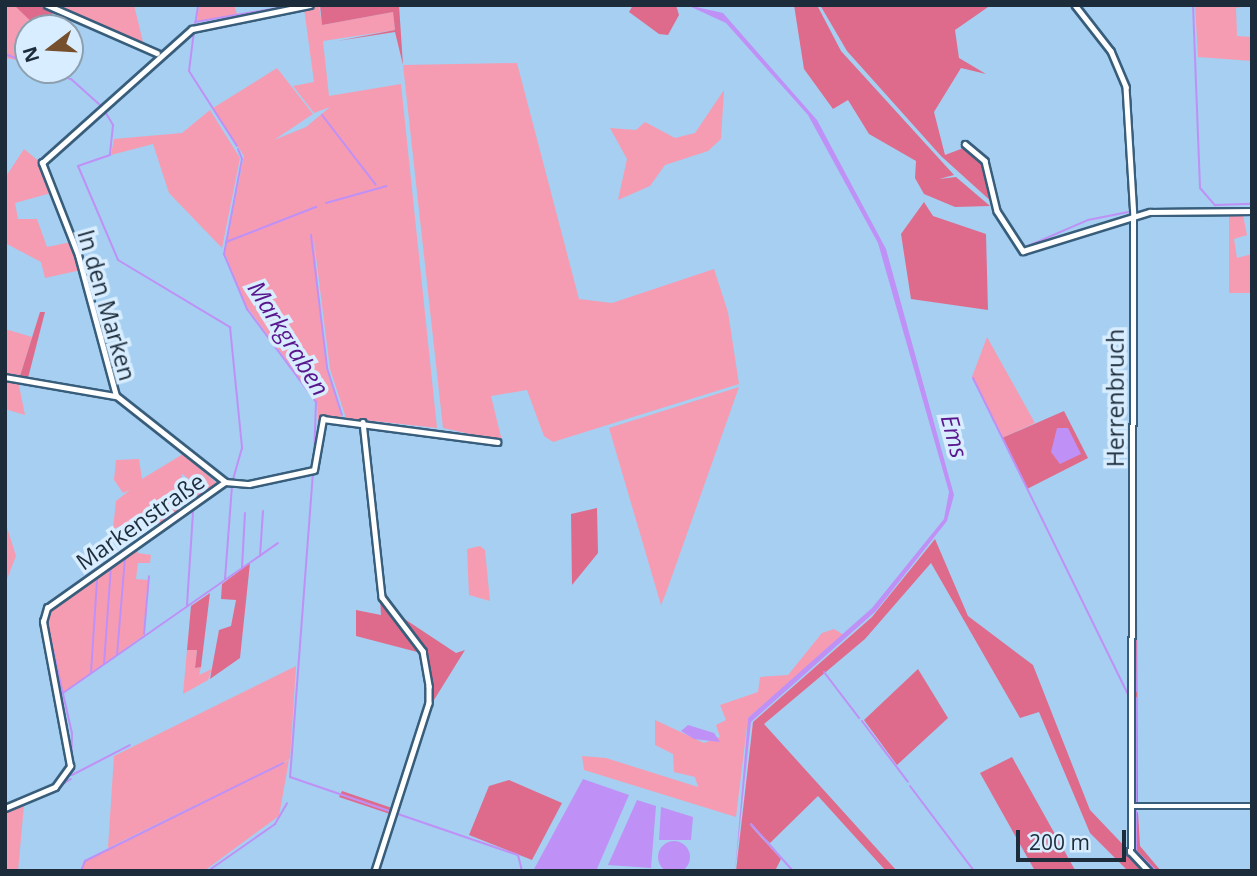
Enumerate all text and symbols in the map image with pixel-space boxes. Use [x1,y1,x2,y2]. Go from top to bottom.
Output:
north arrow [14,14,84,84]
text: N [16,43,46,66]
street label: In den Marken [72,226,142,384]
water label: Markgraben [242,275,336,401]
street label: Herrenbruch [1101,329,1129,467]
water label: Ems [935,411,975,461]
street label: Markenstraße [70,467,210,575]
scale bar [1019,816,1129,860]
text: 200 m [1029,828,1090,856]

